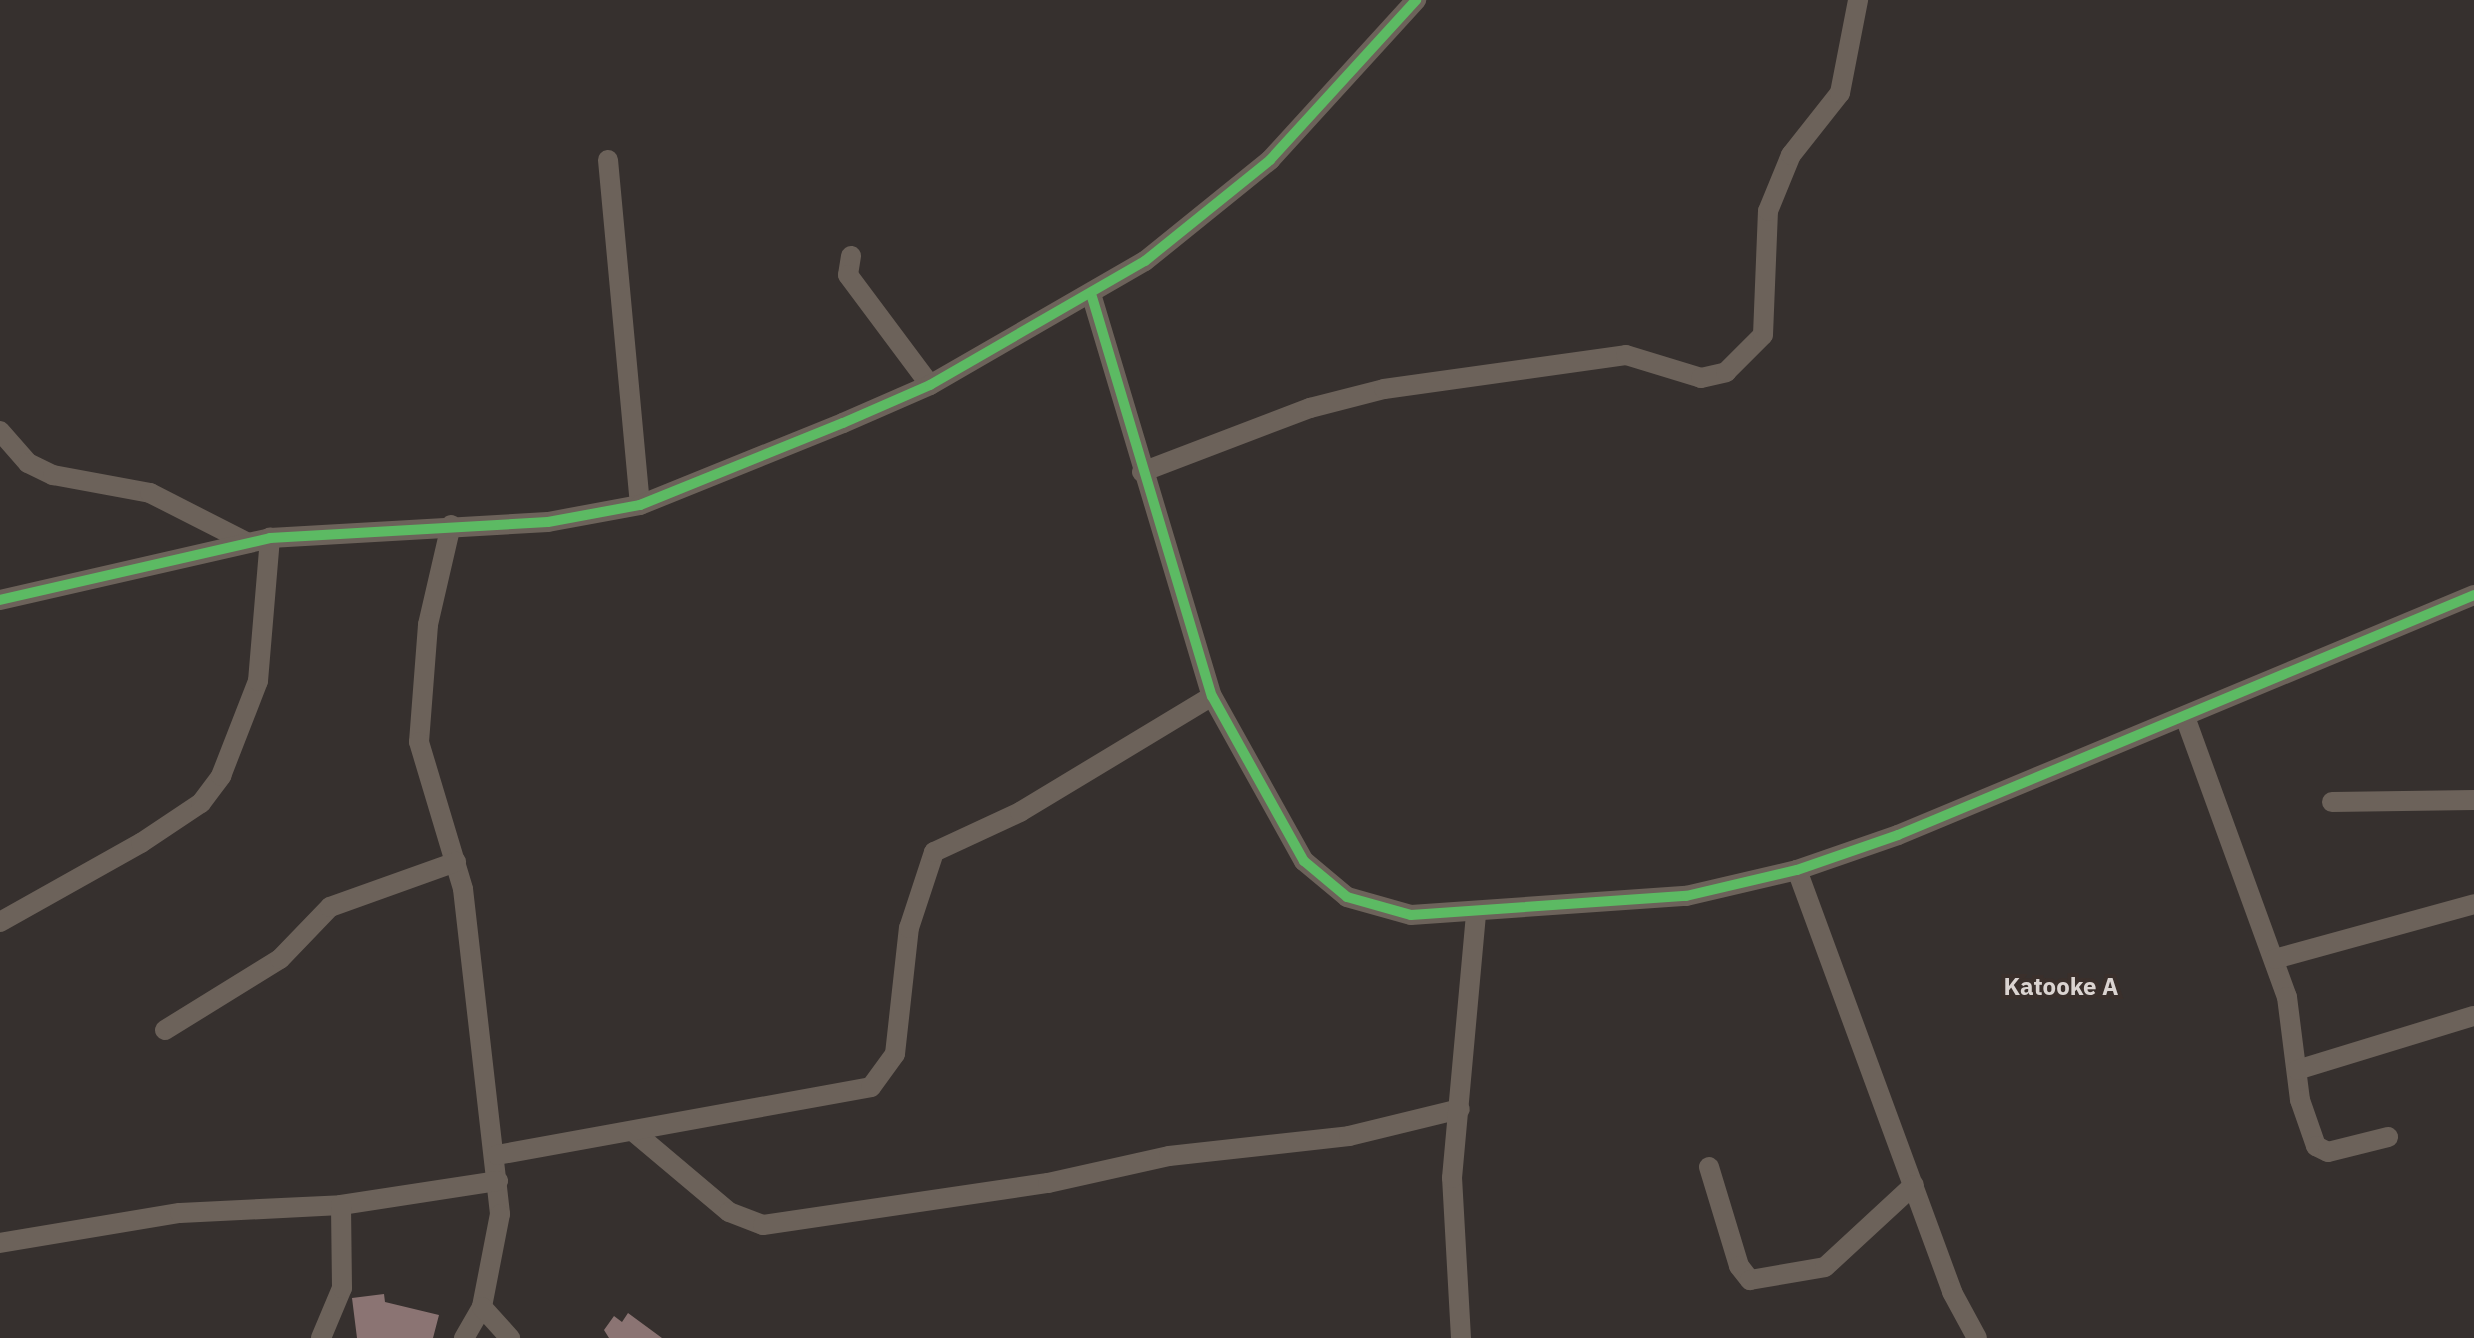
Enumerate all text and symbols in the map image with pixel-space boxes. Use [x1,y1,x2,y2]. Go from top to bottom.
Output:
district label: Katooke A [2004,973,2118,1001]

